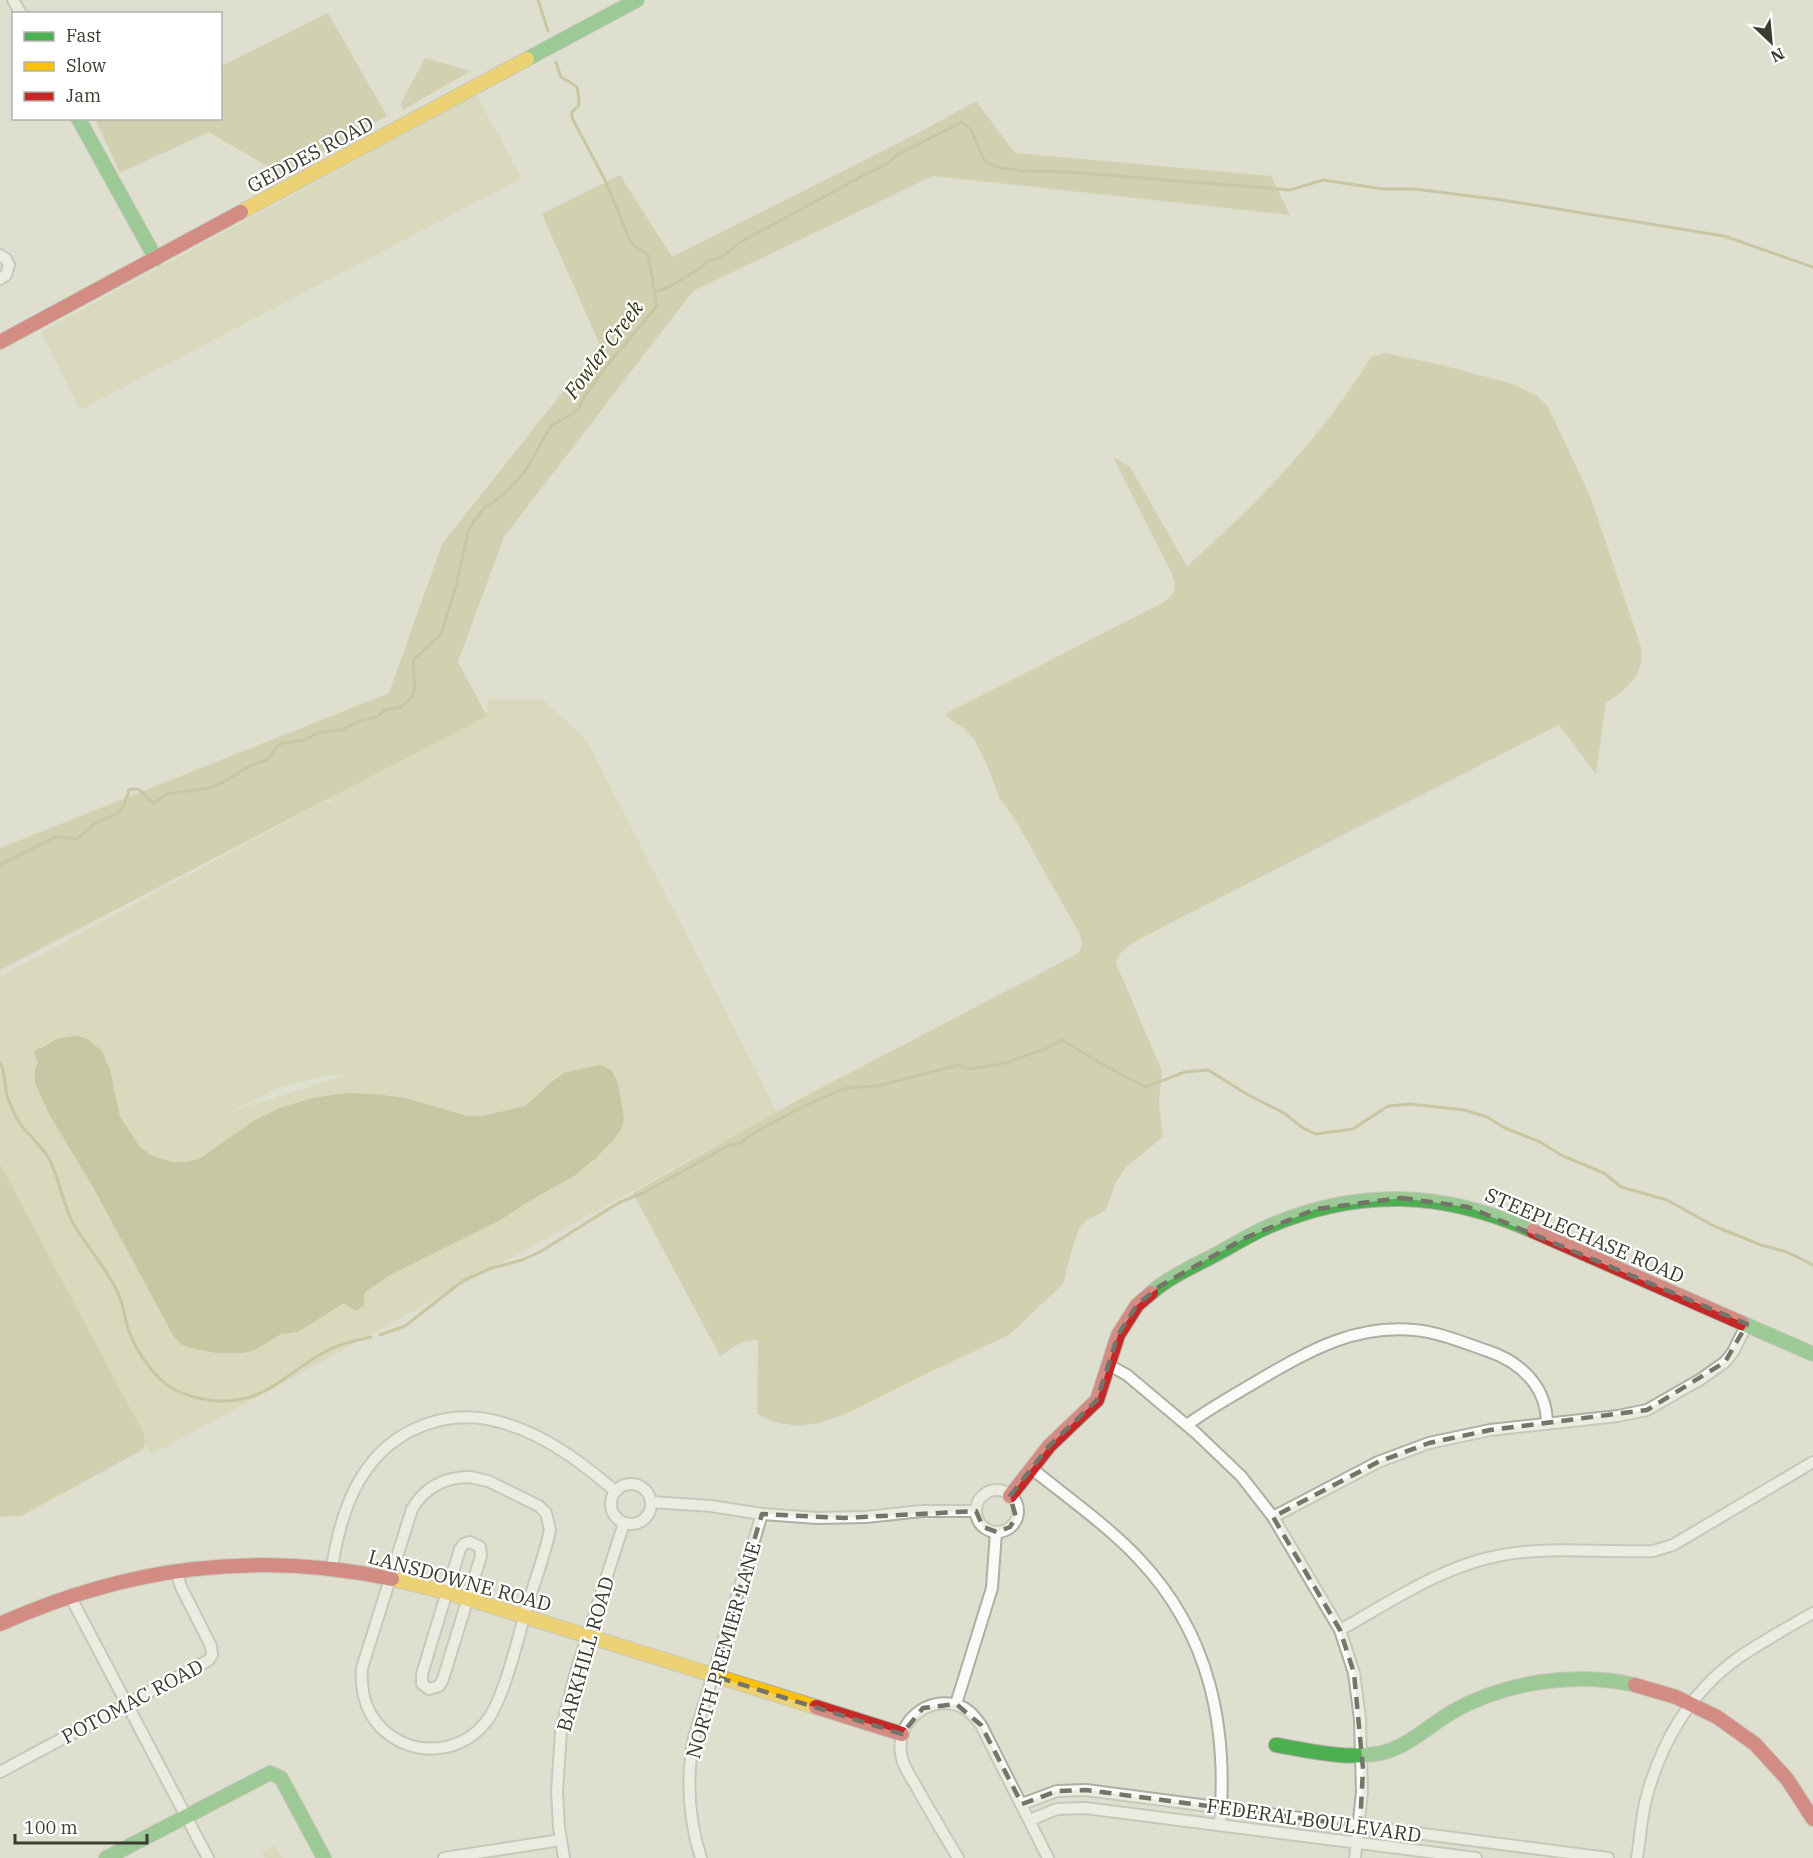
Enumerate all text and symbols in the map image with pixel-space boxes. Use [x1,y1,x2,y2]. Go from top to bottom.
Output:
legend [12,12,222,120]
north arrow [1741,12,1801,72]
text: Fast [66,24,101,47]
text: N [1768,44,1788,67]
text: Slow [66,54,106,77]
text: Jam [66,84,101,107]
street label: GEDDES ROAD [242,109,378,199]
water label: Fowler Creek [556,294,650,405]
street label: STEEPLECHASE ROAD [1481,1181,1689,1289]
street label: NORTH PREMIER LANE [679,1538,767,1762]
street label: LANSDOWNE ROAD [365,1543,555,1617]
street label: BARKHILL ROAD [550,1573,620,1735]
street label: POTOMAC ROAD [56,1652,208,1750]
street label: FEDERAL BOULEVARD [1205,1792,1423,1848]
scale bar [15,1807,147,1845]
text: 100 m [24,1816,78,1839]

